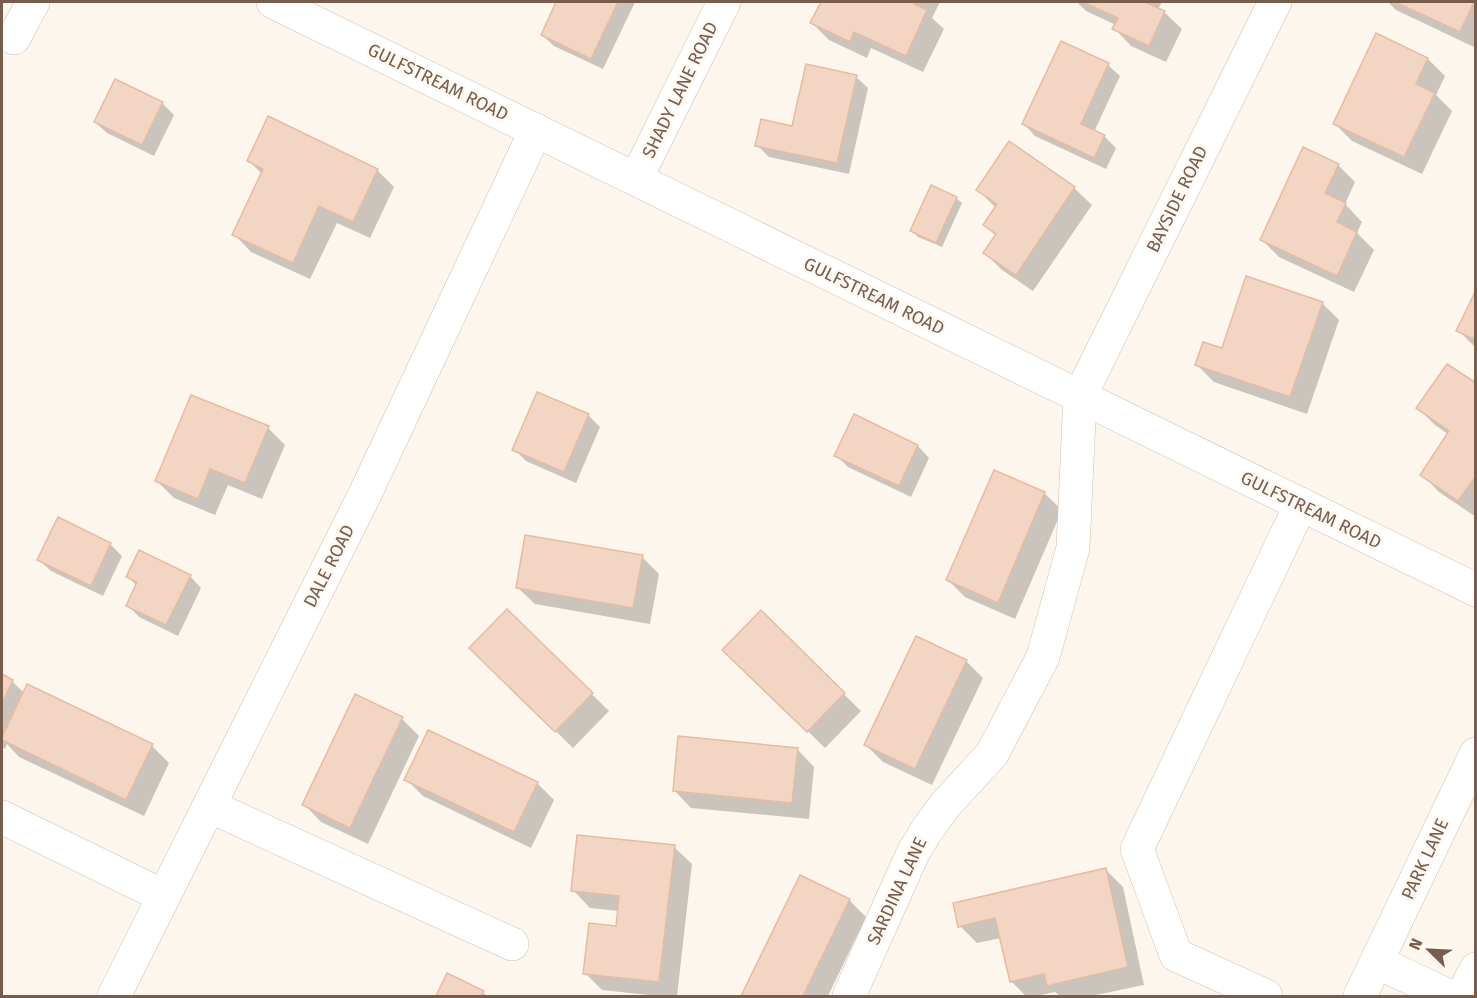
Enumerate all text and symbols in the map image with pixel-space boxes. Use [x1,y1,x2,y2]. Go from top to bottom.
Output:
street label: SHADY LANE ROAD [637,18,723,162]
street label: GULFSTREAM ROAD [364,38,512,126]
street label: BAYSIDE ROAD [1142,142,1212,256]
street label: GULFSTREAM ROAD [800,252,948,340]
street label: GULFSTREAM ROAD [1237,466,1385,554]
street label: DALE ROAD [299,521,359,611]
street label: PARK LANE [1397,815,1453,903]
street label: SARDINA LANE [862,834,932,948]
north arrow [1399,920,1459,980]
text: N [1405,935,1427,953]

